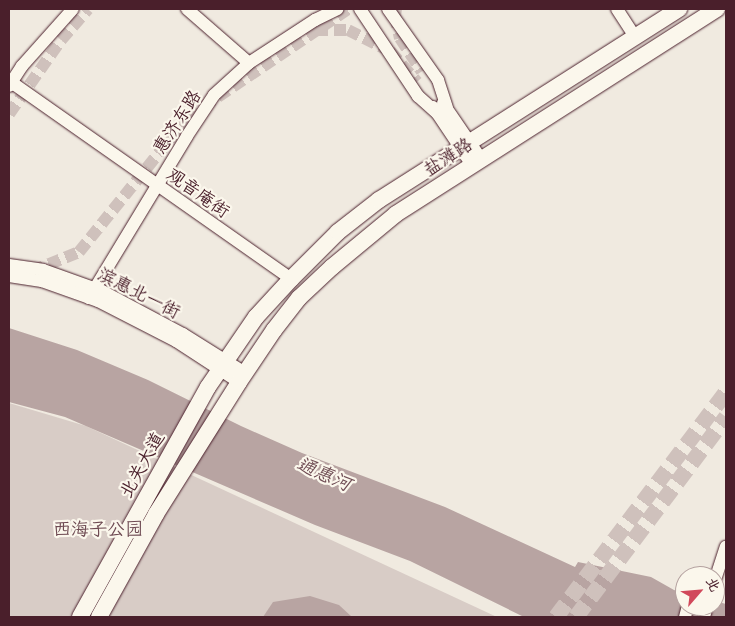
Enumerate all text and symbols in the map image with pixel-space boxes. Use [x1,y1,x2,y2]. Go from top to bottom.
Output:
street label: 惠济东路 [148,86,206,158]
street label: 盐滩路 [419,133,477,181]
street label: 观音庵街 [162,164,234,222]
street label: 滨惠北一街 [94,263,184,323]
street label: 北关大道 [115,428,169,502]
water label: 通惠河 [293,452,355,496]
park label: 西海子公园 [53,518,143,540]
north arrow [675,566,725,616]
text: 北 [699,573,727,596]

